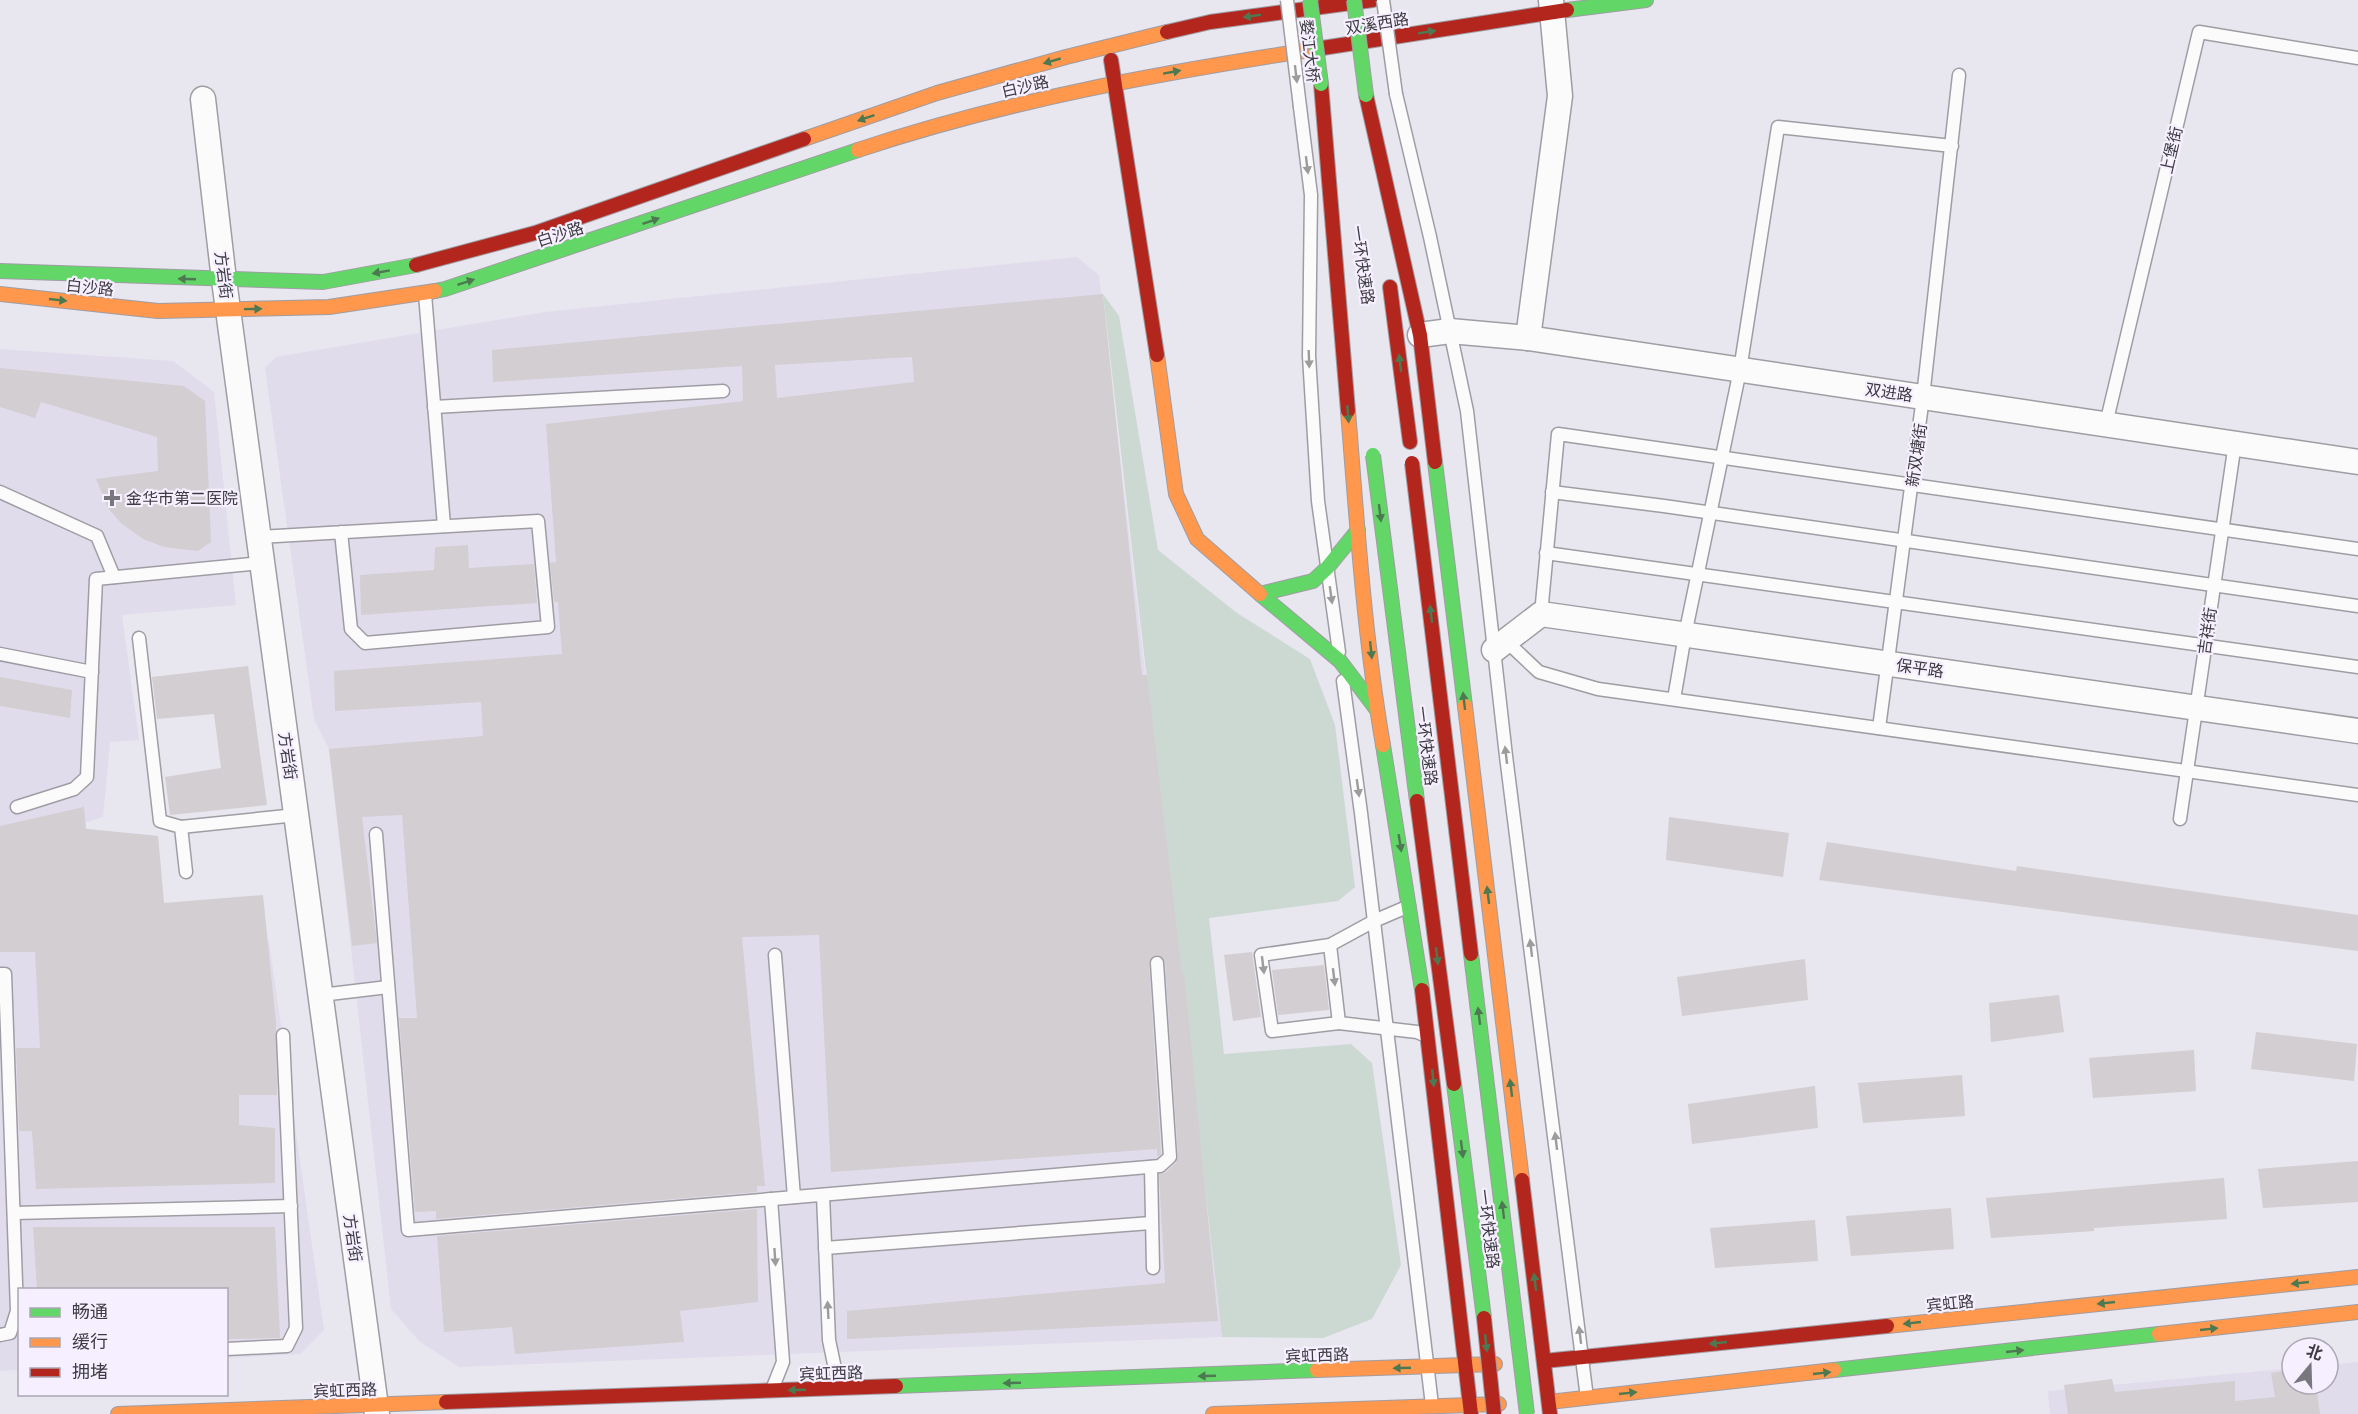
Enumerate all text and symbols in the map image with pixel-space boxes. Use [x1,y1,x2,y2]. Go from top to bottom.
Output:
street label: 双溪西路 [1344,8,1410,38]
one-way arrow [1243,12,1262,21]
street label: 婺江大桥 [1296,18,1324,84]
one-way arrow [1418,27,1437,36]
one-way arrow [1043,57,1061,66]
one-way arrow [1291,65,1300,84]
one-way arrow [1163,67,1182,76]
street label: 白沙路 [999,71,1051,101]
one-way arrow [857,113,875,123]
street label: 上堡街 [2156,124,2186,176]
one-way arrow [1302,155,1312,174]
one-way arrow [642,215,660,225]
street label: 白沙路 [534,217,586,251]
street label: 一环快速路 [1348,224,1378,306]
street label: 方岩街 [211,250,237,300]
one-way arrow [371,268,390,277]
one-way arrow [177,274,196,283]
street label: 白沙路 [65,275,115,299]
one-way arrow [457,277,475,287]
one-way arrow [49,295,68,305]
one-way arrow [243,304,262,314]
one-way arrow [1305,350,1314,369]
one-way arrow [1395,353,1404,372]
street label: 双进路 [1864,379,1914,405]
one-way arrow [1343,405,1353,424]
street label: 新双塘街 [1902,422,1930,488]
place label: 金华市第二医院 [126,488,238,508]
marker: 金华市第二医院 [103,489,121,507]
one-way arrow [1376,503,1385,522]
one-way arrow [1327,586,1336,605]
one-way arrow [1426,605,1435,624]
street label: 吉祥街 [2194,606,2220,656]
one-way arrow [1366,641,1376,660]
street label: 保平路 [1895,655,1945,681]
one-way arrow [1459,692,1469,711]
street label: 一环快速路 [1412,705,1442,787]
street label: 方岩街 [275,731,301,781]
one-way arrow [1501,745,1511,764]
one-way arrow [1354,779,1363,798]
one-way arrow [1395,834,1404,853]
one-way arrow [1483,885,1492,904]
one-way arrow [1527,939,1536,958]
one-way arrow [1433,946,1442,965]
one-way arrow [1258,956,1267,975]
one-way arrow [1329,967,1338,986]
one-way arrow [1474,1007,1484,1026]
one-way arrow [1429,1068,1438,1087]
one-way arrow [1506,1079,1516,1098]
one-way arrow [1552,1132,1561,1151]
one-way arrow [1457,1140,1467,1159]
street label: 一环快速路 [1474,1188,1504,1270]
one-way arrow [1498,1200,1507,1219]
street label: 方岩街 [340,1213,366,1263]
one-way arrow [771,1248,780,1267]
one-way arrow [1530,1272,1540,1291]
one-way arrow [2290,1278,2309,1288]
legend [18,1288,228,1396]
street label: 宾虹路 [1925,1291,1975,1315]
one-way arrow [2096,1298,2115,1308]
text: 畅通 [72,1300,108,1323]
one-way arrow [824,1301,833,1320]
one-way arrow [1902,1318,1921,1328]
one-way arrow [2200,1324,2219,1333]
one-way arrow [1575,1325,1585,1344]
text: 缓行 [72,1330,108,1353]
one-way arrow [1481,1333,1491,1352]
north arrow [2280,1336,2340,1396]
one-way arrow [1708,1338,1727,1348]
text: 北 [2304,1340,2326,1364]
street label: 宾虹西路 [1285,1344,1349,1366]
one-way arrow [2006,1346,2025,1355]
text: 拥堵 [72,1360,108,1383]
street label: 宾虹西路 [799,1362,863,1384]
one-way arrow [1393,1364,1412,1373]
one-way arrow [1812,1368,1831,1377]
one-way arrow [1198,1371,1217,1380]
one-way arrow [1003,1378,1022,1387]
street label: 宾虹西路 [313,1379,377,1401]
one-way arrow [787,1386,806,1395]
one-way arrow [1618,1388,1637,1398]

